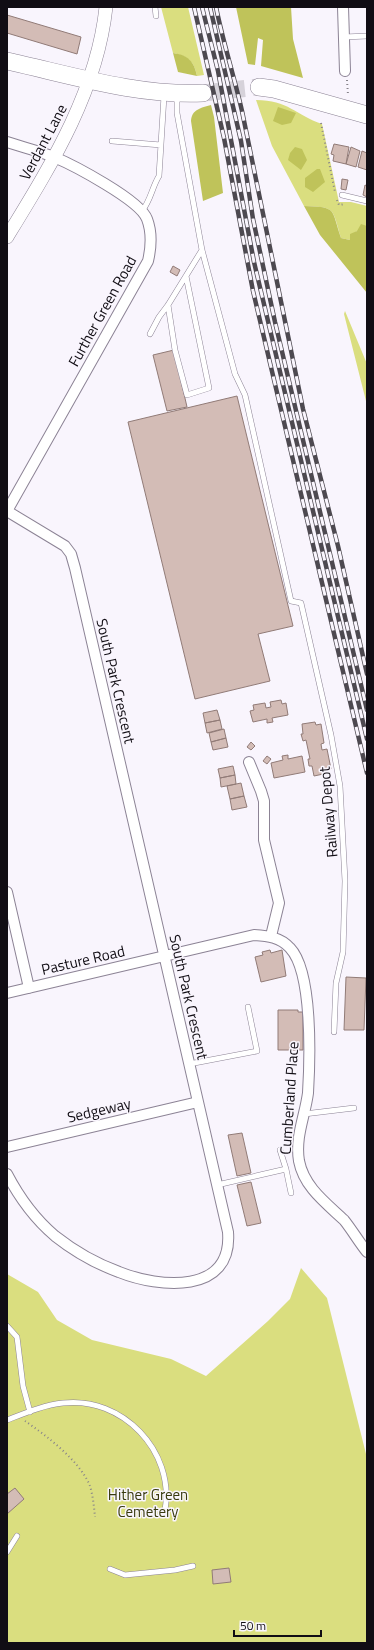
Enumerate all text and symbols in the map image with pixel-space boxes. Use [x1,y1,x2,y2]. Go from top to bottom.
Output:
street label: Verdant Lane [13,100,73,184]
street label: Further Green Road [62,251,142,371]
street label: South Park Crescent [90,616,142,746]
street label: Railway Depot [313,765,343,858]
street label: South Park Crescent [163,932,215,1062]
street label: Pasture Road [39,939,127,981]
street label: Cumberland Place [274,1041,304,1155]
street label: Sedgeway [65,1091,133,1129]
park label: Hither Green Cemetery [108,1483,188,1523]
scale bar [234,1612,321,1638]
text: 50 m [240,1616,266,1635]

